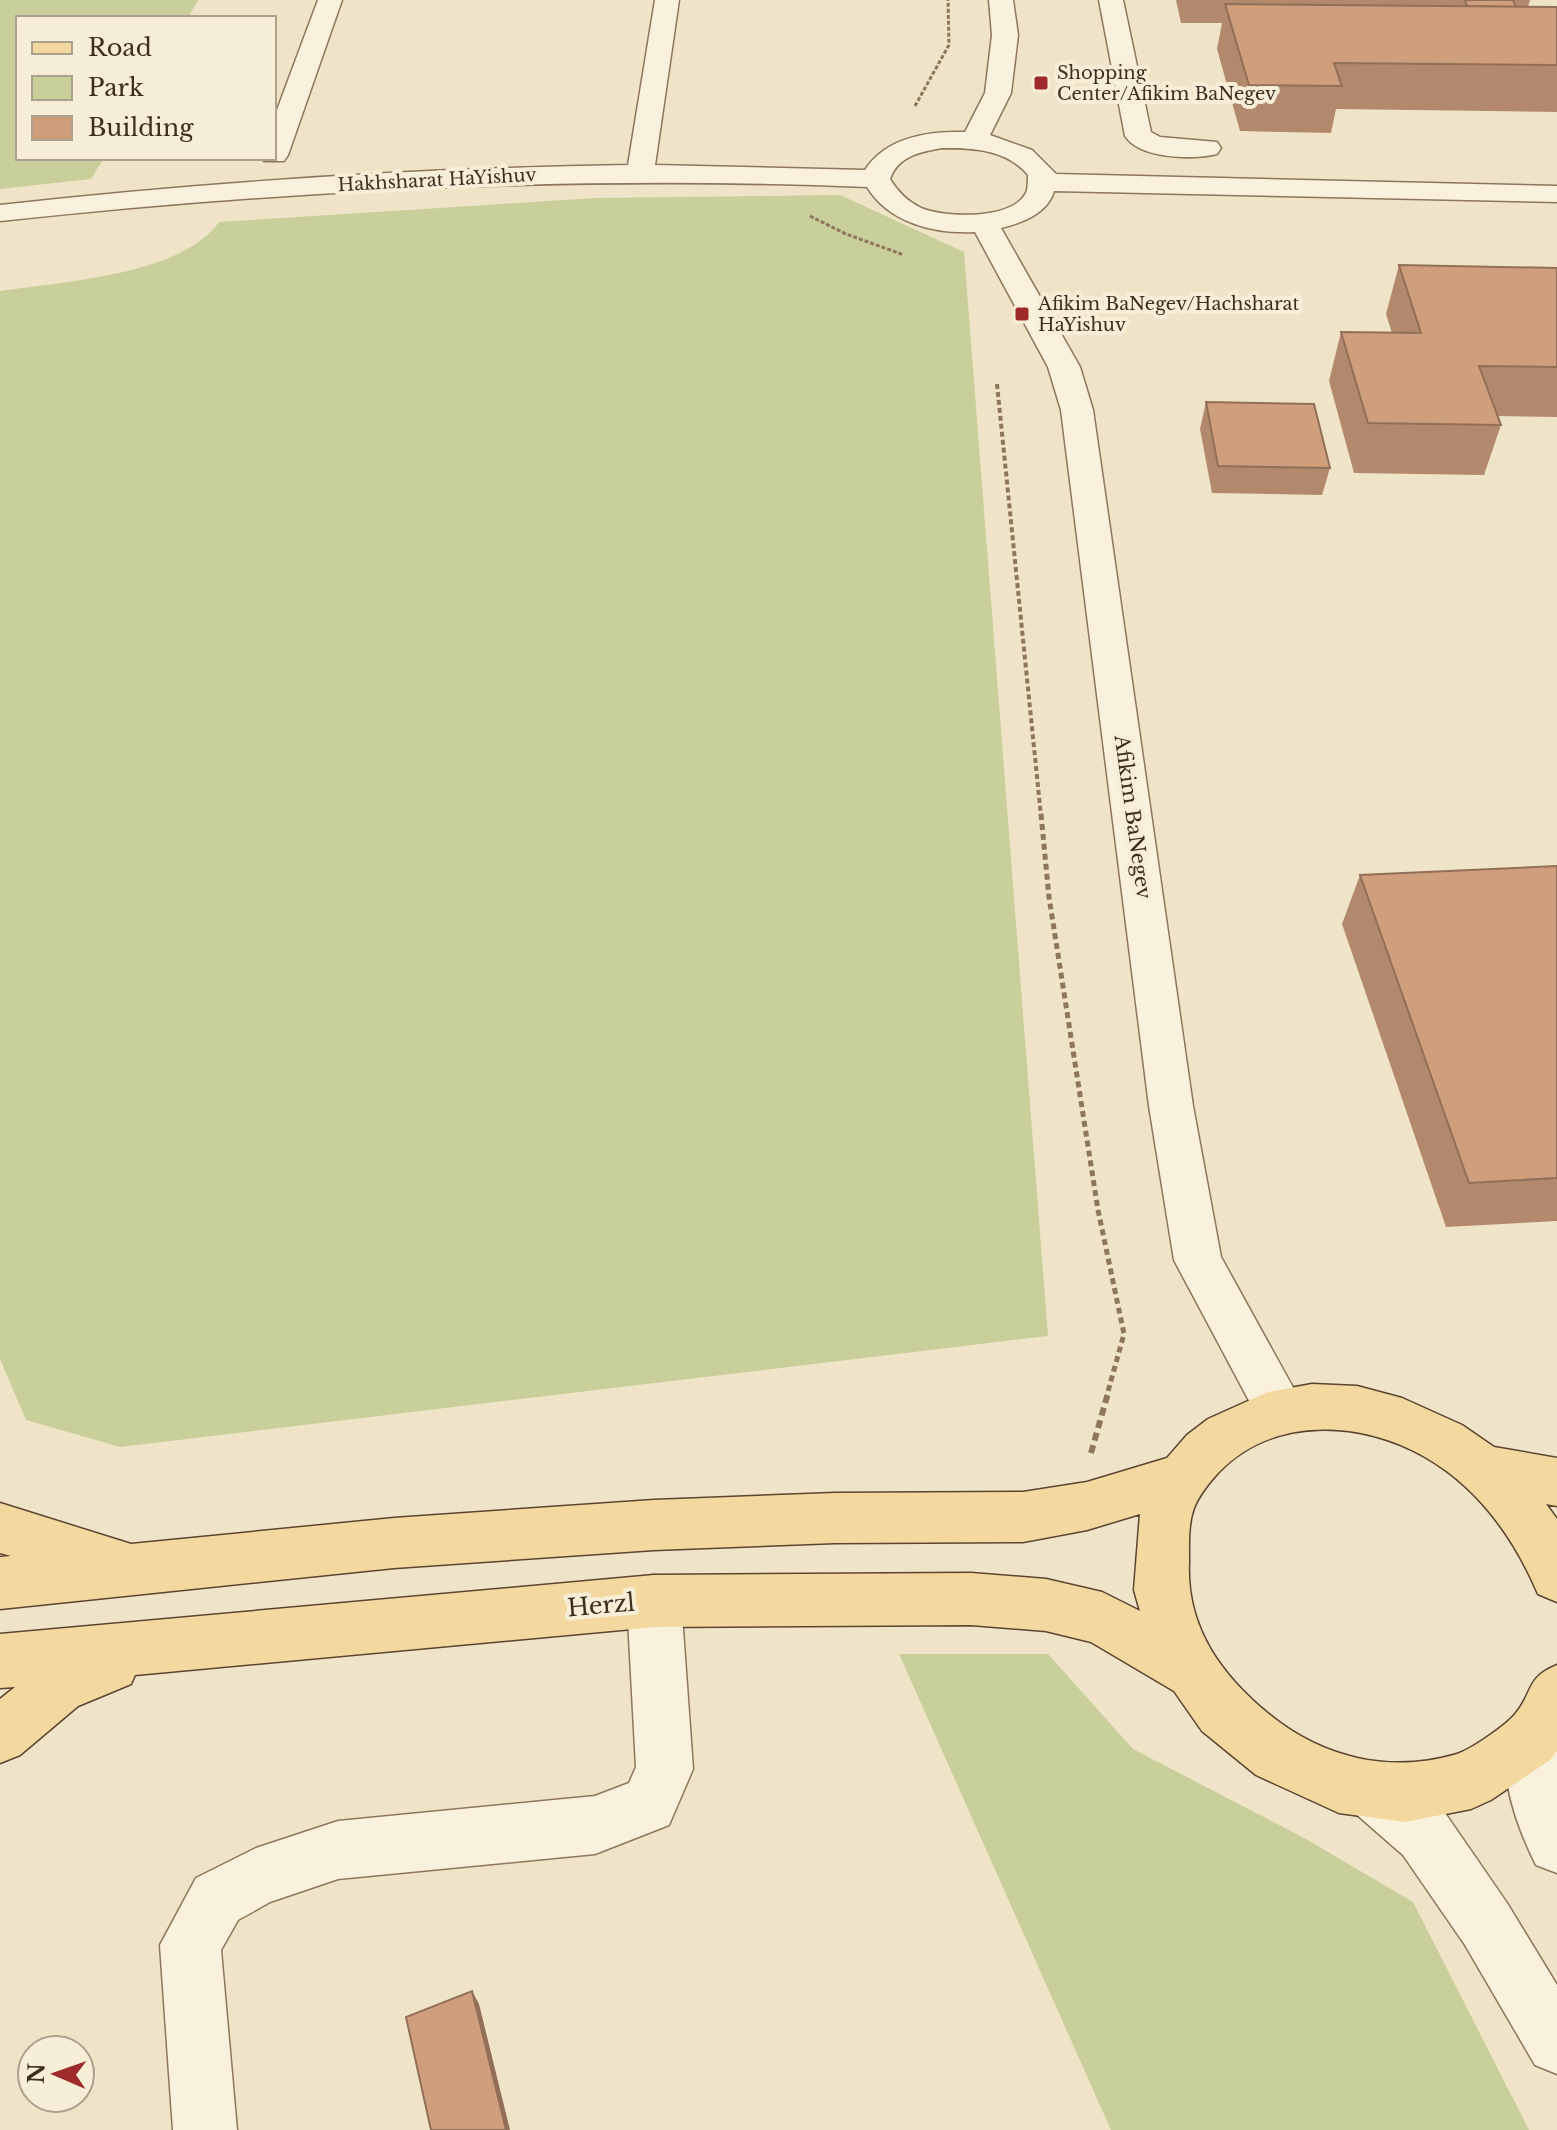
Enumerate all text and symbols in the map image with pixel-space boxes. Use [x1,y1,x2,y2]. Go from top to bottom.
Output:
legend [16,16,276,160]
text: Road [88,33,152,62]
place label: Shopping Center/Afikim BaNegev [1057,62,1276,105]
text: Park [88,73,144,102]
marker: Shopping Center/Afikim BaNegev [1032,74,1050,92]
text: Building [88,113,194,142]
street label: Hakhsharat HaYishuv [337,164,537,196]
place label: Afikim BaNegev/Hachsharat HaYishuv [1037,293,1300,336]
marker: Afikim BaNegev/Hachsharat HaYishuv [1013,305,1031,323]
street label: Afikim BaNegev [1109,732,1156,901]
street label: Herzl [566,1588,636,1622]
north arrow [16,2034,96,2114]
text: N [23,2062,50,2084]

